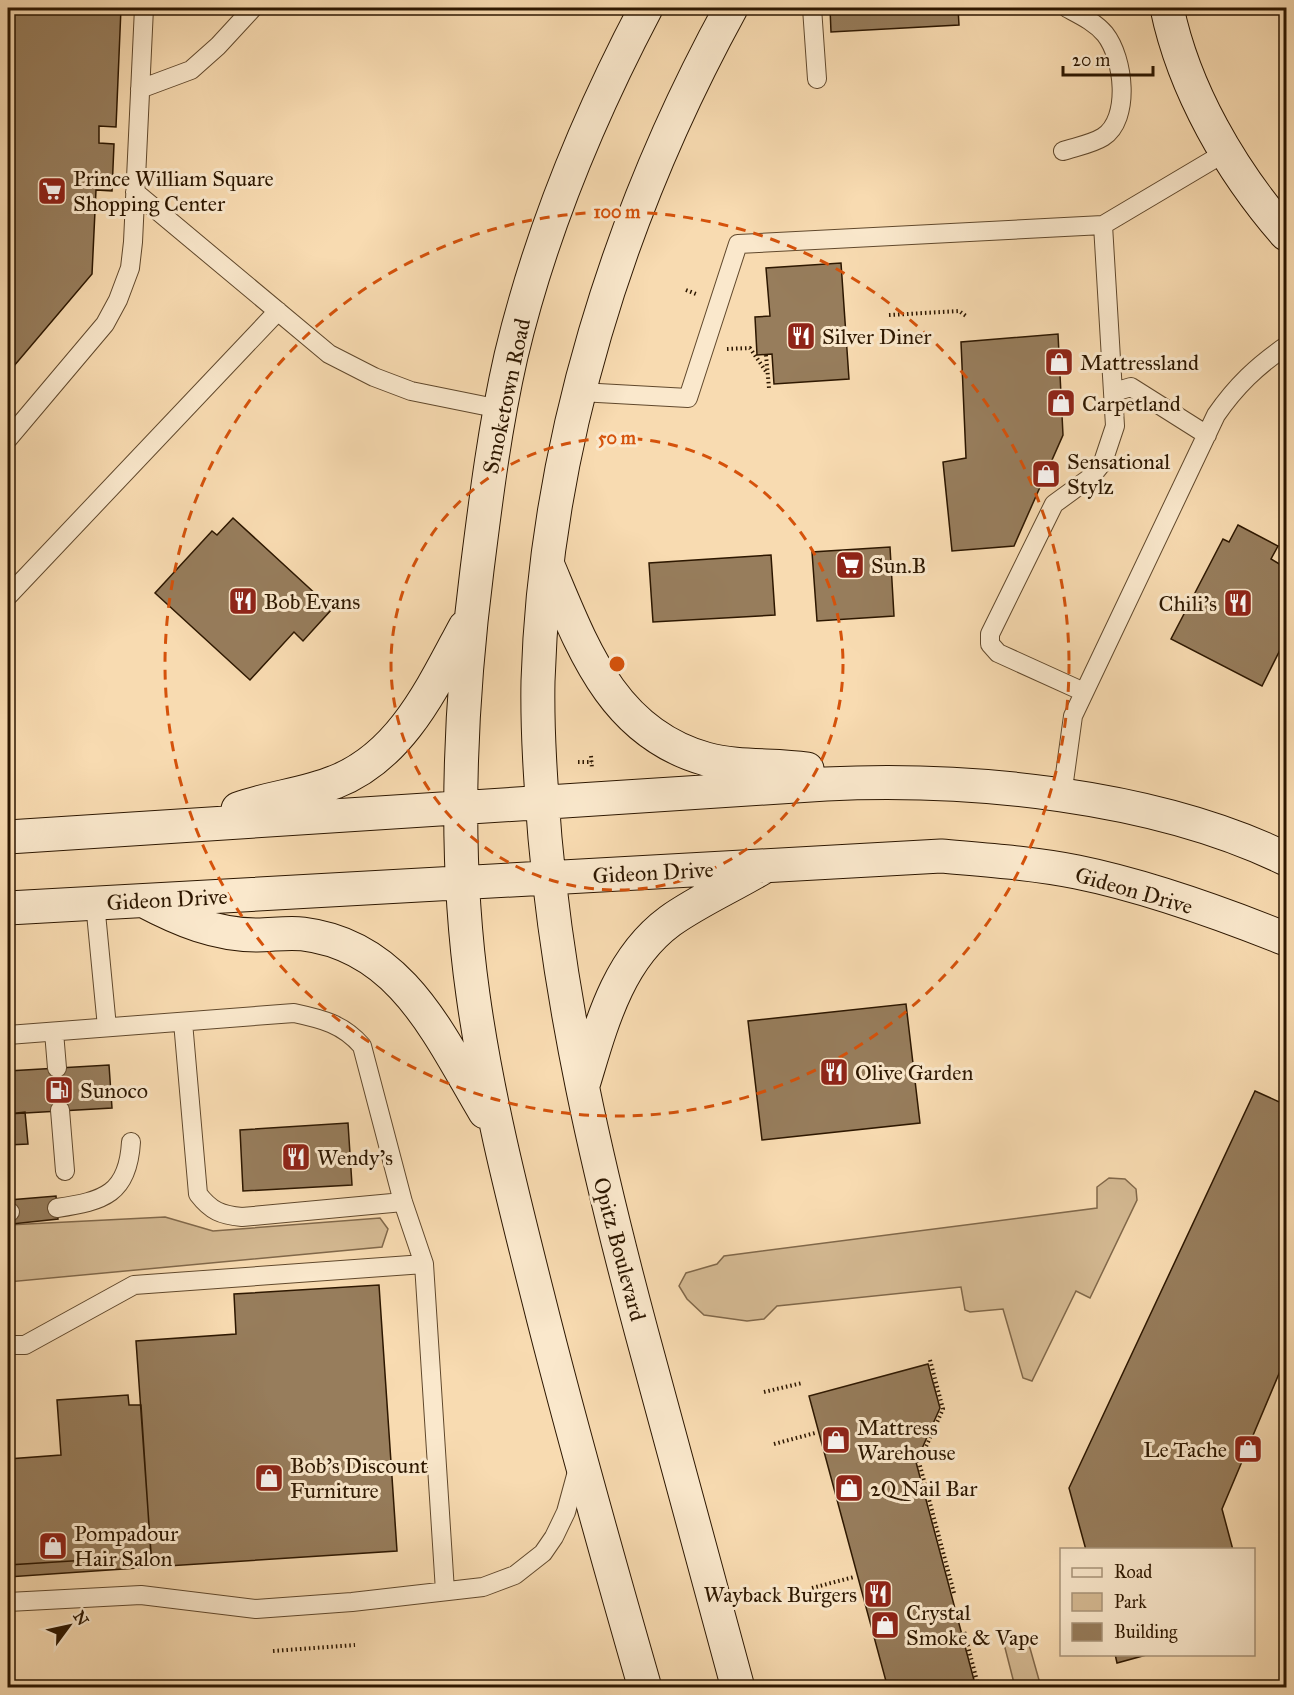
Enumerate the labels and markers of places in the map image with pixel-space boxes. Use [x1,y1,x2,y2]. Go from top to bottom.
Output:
place label: Prince William Square Shopping Center [73,165,274,217]
supermarket icon: Prince William Square Shopping Center [36,175,68,207]
restaurant icon: Silver Diner [785,320,817,352]
place label: Silver Diner [822,323,932,350]
shop icon: Mattressland [1043,346,1075,378]
place label: Mattressland [1080,349,1199,376]
shop icon: Carpetland [1045,387,1077,419]
place label: Carpetland [1082,390,1181,417]
place label: Sensational Stylz [1067,448,1170,500]
shop icon: Sensational Stylz [1030,458,1062,490]
supermarket icon: Sun.B [834,549,866,581]
place label: Sun.B [871,552,926,579]
restaurant icon: Bob Evans [227,585,259,617]
restaurant icon: Chili's [1222,587,1254,619]
place label: Bob Evans [264,588,360,615]
place label: Chili's [1158,590,1217,617]
centre of rings [607,654,627,674]
restaurant icon: Olive Garden [818,1056,850,1088]
place label: Olive Garden [855,1059,973,1086]
fuel station icon: Sunoco [43,1074,75,1106]
place label: Sunoco [80,1077,148,1104]
restaurant icon: Wendy's [280,1141,312,1173]
place label: Wendy's [317,1144,393,1171]
place label: Mattress Warehouse [857,1414,956,1466]
shop icon: Mattress Warehouse [820,1424,852,1456]
shop icon: Le Tache [1232,1433,1264,1465]
place label: Le Tache [1143,1436,1227,1463]
place label: Bob's Discount Furniture [290,1452,428,1504]
shop icon: Bob's Discount Furniture [253,1462,285,1494]
shop icon: 2Q Nail Bar [833,1472,865,1504]
place label: 2Q Nail Bar [870,1475,978,1502]
place label: Pompadour Hair Salon [74,1520,179,1572]
shop icon: Pompadour Hair Salon [37,1530,69,1562]
restaurant icon: Wayback Burgers [862,1578,894,1610]
place label: Wayback Burgers [703,1581,857,1608]
place label: Crystal Smoke & Vape [906,1599,1039,1651]
shop icon: Crystal Smoke & Vape [869,1609,901,1641]

